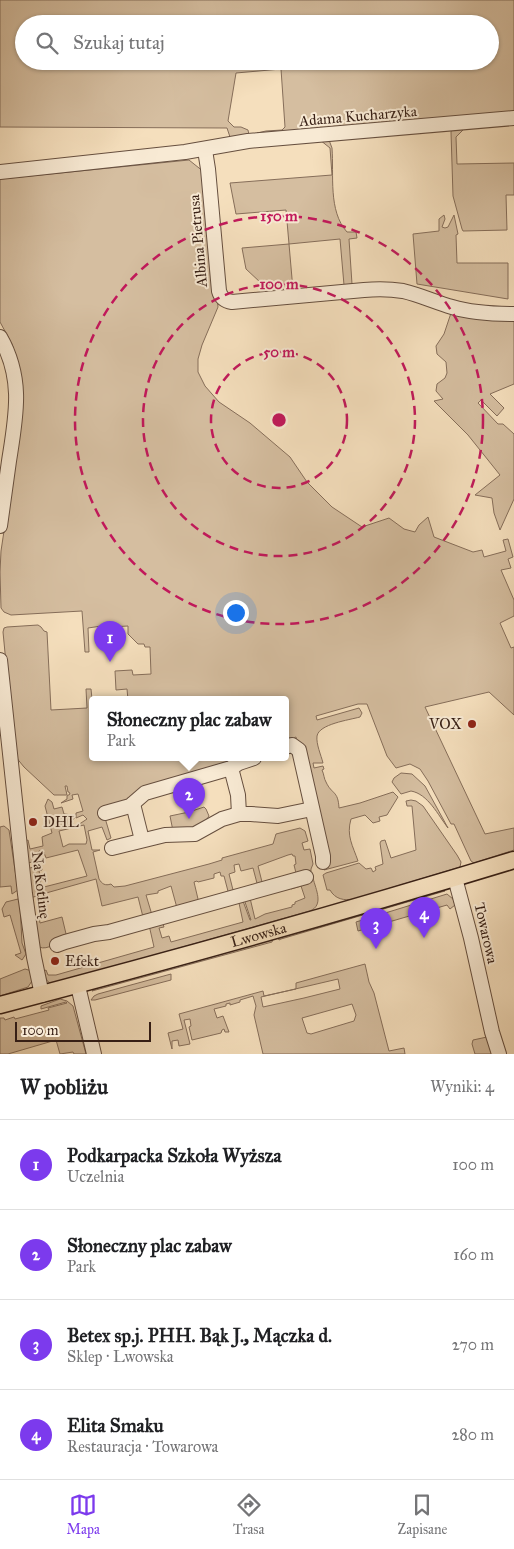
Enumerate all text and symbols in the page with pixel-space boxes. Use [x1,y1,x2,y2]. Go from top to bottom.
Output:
search box [15,15,499,70]
icon: search [33,29,61,57]
text: Szukaj tutaj [73,31,165,54]
street label: Adama Kucharzyka [297,102,418,130]
street label: Albina Pietrusa [185,193,211,289]
text: 150 m [260,207,298,225]
text: 100 m [259,275,299,293]
text: 50 m [263,343,295,361]
centre of rings [270,411,288,429]
your location [223,600,249,626]
pin: 1 [94,621,126,662]
popup [89,696,289,761]
text: Słoneczny plac zabaw [107,708,271,731]
place label: VOX [428,715,462,733]
marker: VOX [466,718,478,730]
text: Park [107,731,136,750]
pin: 2 [173,778,205,819]
place label: DHL [43,813,79,831]
marker: DHL [27,816,39,828]
street label: Na Kotlinę [28,850,54,920]
pin: 4 [408,897,440,938]
street label: Towarowa [470,901,502,966]
pin: 3 [360,908,392,949]
street label: Lwowska [229,918,289,951]
place label: Efekt [65,952,100,970]
marker: Efekt [49,955,61,967]
scale bar [15,1019,151,1042]
text: 100 m [22,1022,59,1039]
text: W pobliżu [20,1074,108,1100]
text: Wyniki: 4 [430,1077,494,1096]
text: Podkarpacka Szkoła Wyższa [67,1144,282,1167]
text: 1 [33,1155,39,1174]
text: 100 m [452,1155,494,1174]
text: Uczelnia [67,1167,124,1186]
text: Słoneczny plac zabaw [67,1234,232,1257]
text: 2 [32,1245,40,1264]
text: 160 m [453,1245,494,1264]
text: Park [67,1257,96,1276]
text: Betex sp.j. PHH. Bąk J., Mączka d. [67,1324,332,1347]
text: 3 [33,1335,39,1354]
text: 270 m [452,1335,494,1354]
text: Sklep · Lwowska [67,1347,174,1366]
text: Elita Smaku [67,1414,164,1437]
text: 4 [32,1425,40,1444]
text: 280 m [451,1425,494,1444]
text: Restauracja · Towarowa [67,1437,218,1456]
tab: Mapa [67,1491,100,1538]
tab: Trasa [233,1491,264,1538]
tab: Zapisane [397,1491,447,1538]

